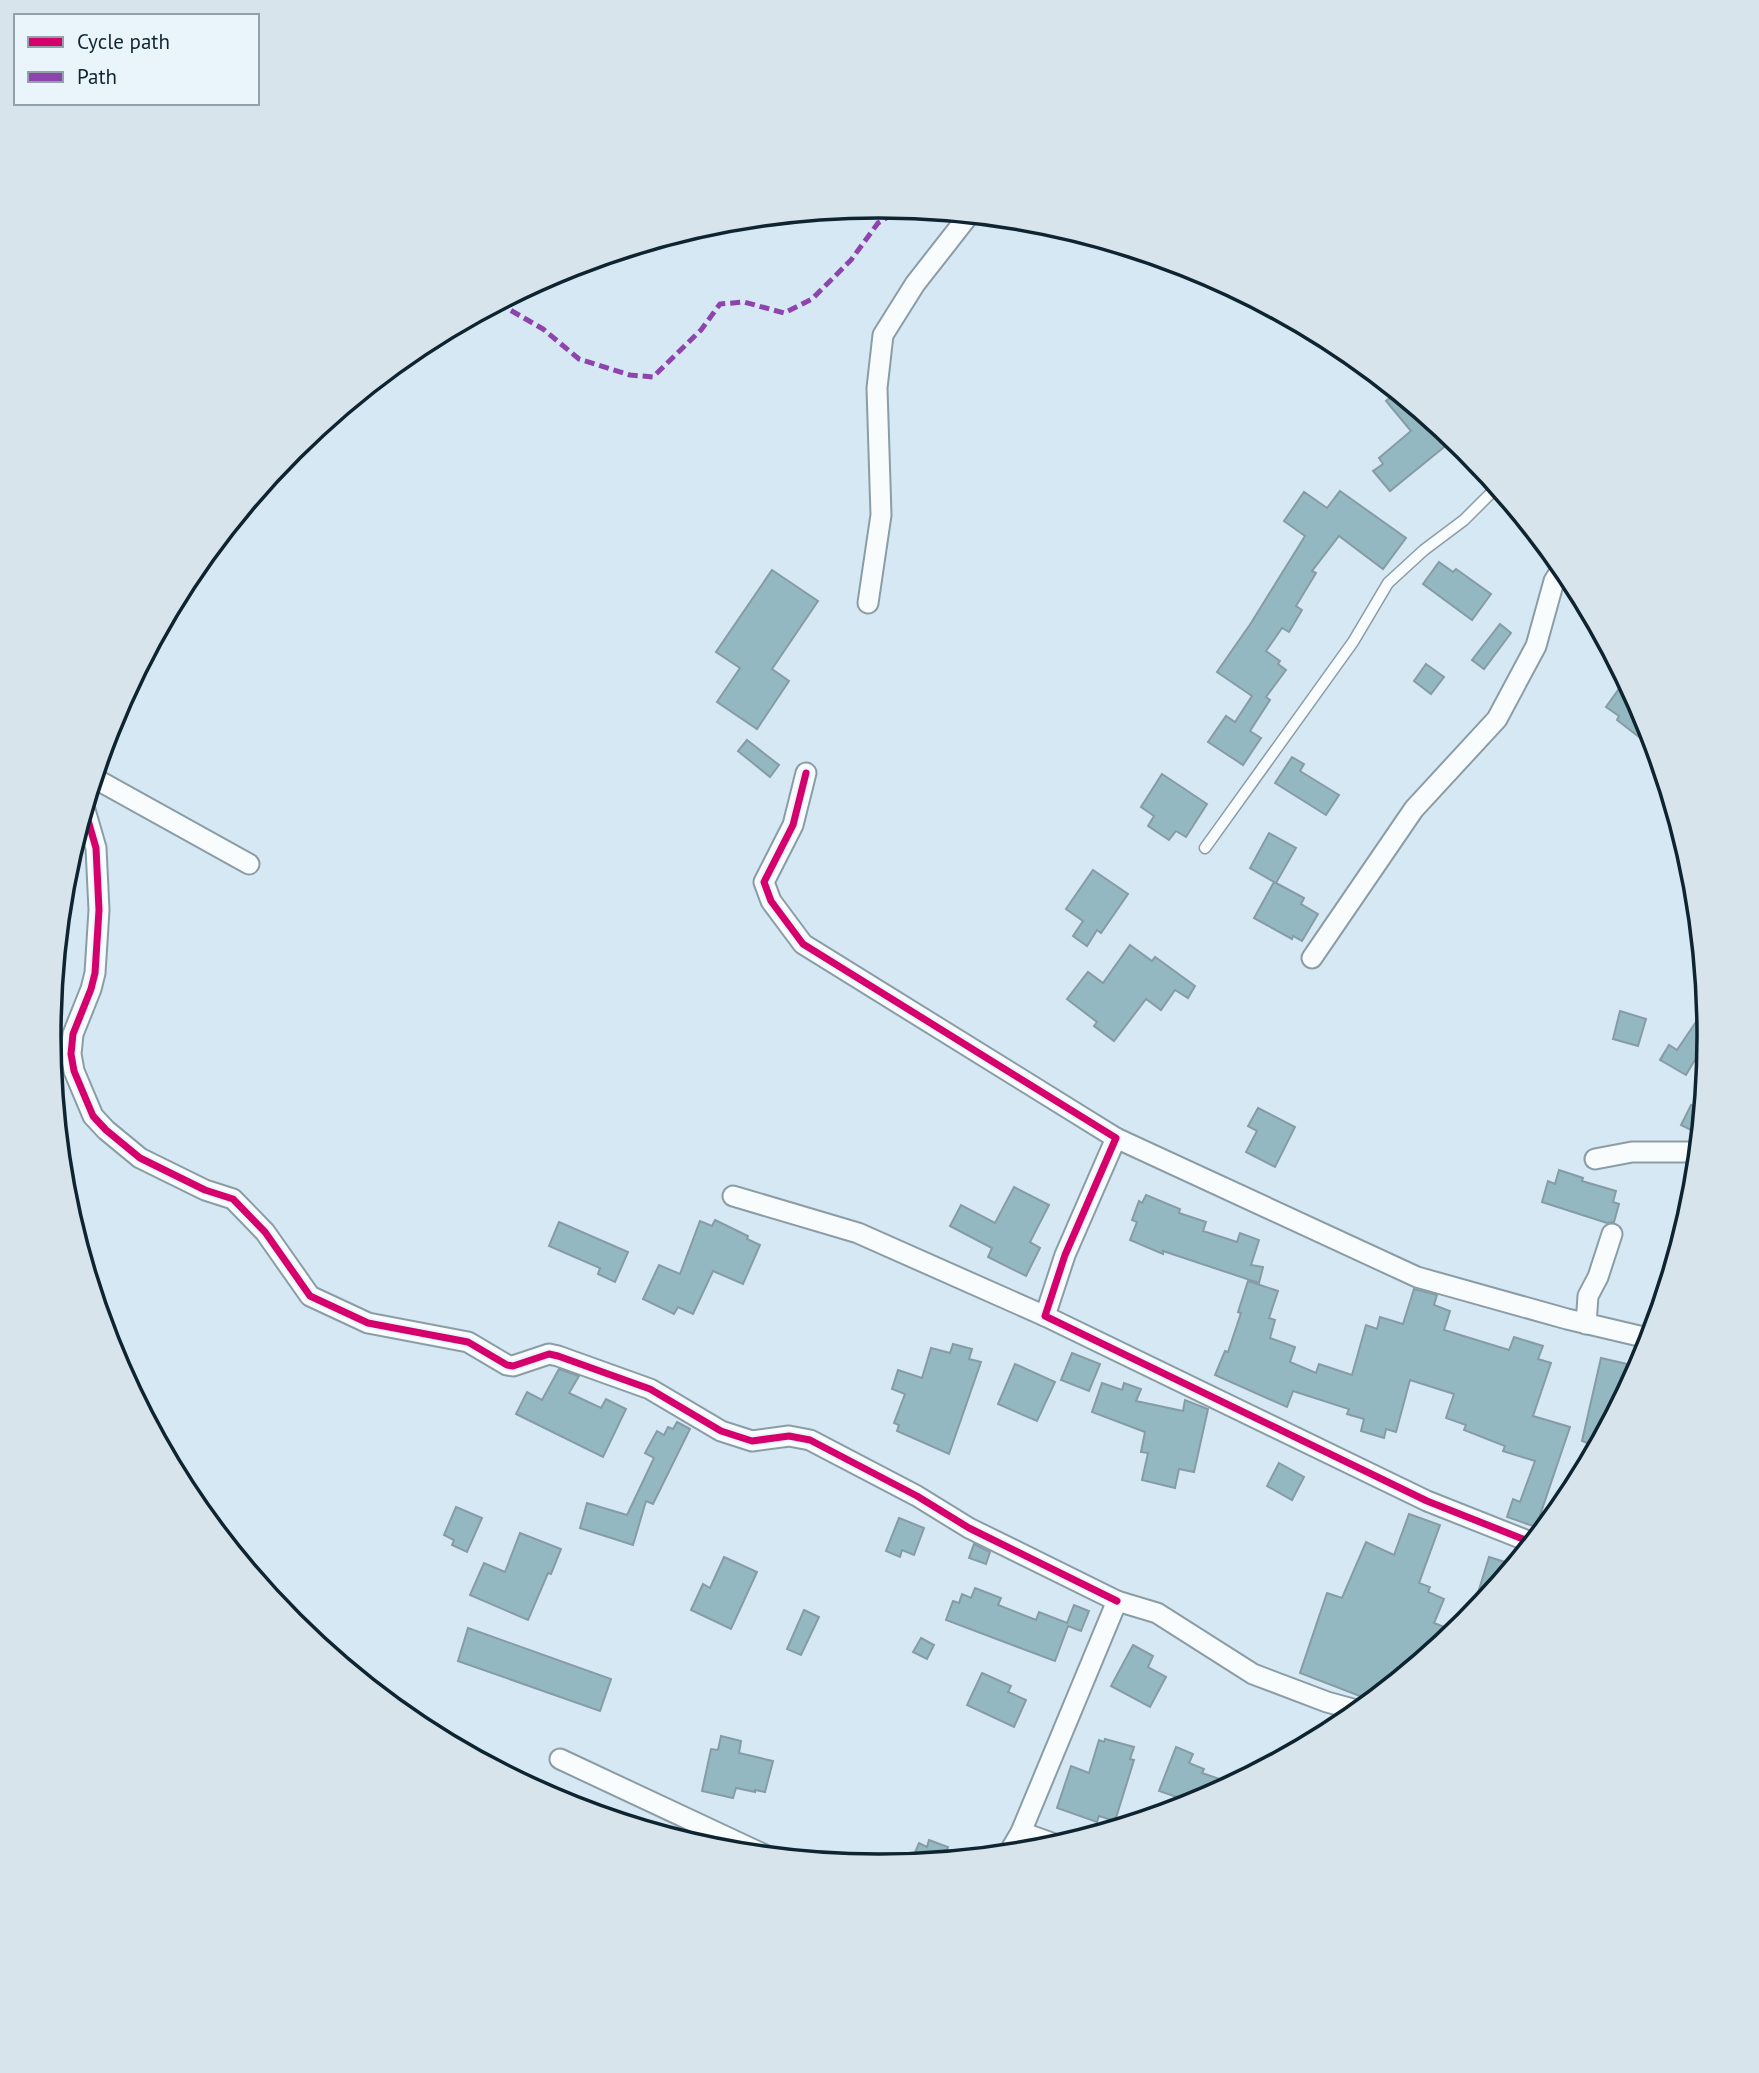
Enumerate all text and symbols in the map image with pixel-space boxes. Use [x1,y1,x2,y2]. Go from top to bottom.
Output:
legend [14,14,259,105]
text: Cycle path [77,28,170,55]
text: Path [77,63,117,90]

